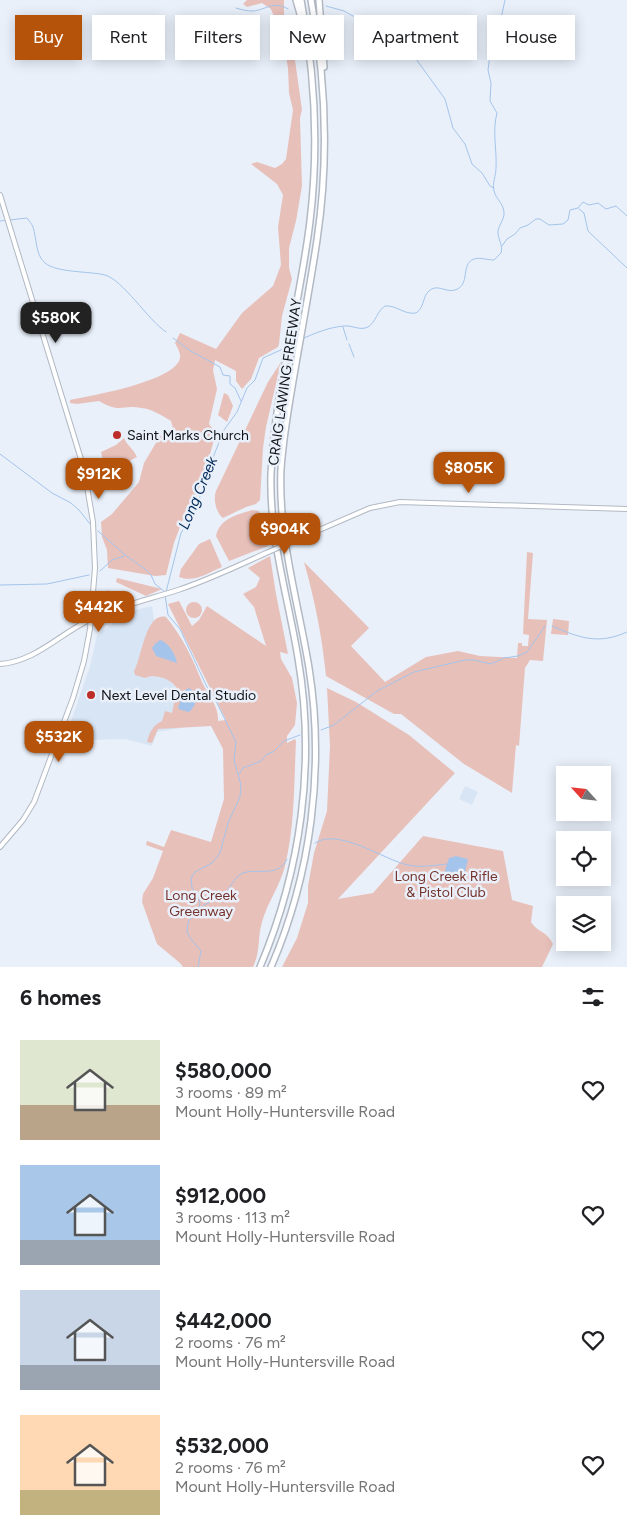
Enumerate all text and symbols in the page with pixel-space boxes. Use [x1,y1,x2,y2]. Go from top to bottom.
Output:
chip: Buy [15,15,82,60]
chip: Rent [92,15,165,60]
chip: Filters [175,15,260,60]
chip: New [270,15,344,60]
chip: Apartment [354,15,477,60]
chip: House [487,15,575,60]
street label: CRAIG LAWING FREEWAY [265,297,305,467]
pin: $580K [21,302,91,344]
text: $580K [32,308,80,327]
place label: Saint Marks Church [127,427,249,444]
marker: Saint Marks Church [111,429,123,441]
pin: $805K [434,452,504,494]
water label: Long Creek [175,453,222,532]
pin: $912K [64,458,134,500]
text: $805K [445,458,493,477]
text: $912K [77,464,121,483]
pin: $904K [250,512,320,555]
text: $904K [260,519,310,538]
pin: $442K [64,590,134,633]
text: $442K [74,597,124,616]
place label: Next Level Dental Studio [101,687,256,704]
marker: Next Level Dental Studio [85,689,97,701]
pin: $532K [24,720,94,763]
text: $532K [36,727,82,746]
north arrow [556,766,611,821]
map controls [556,766,611,951]
button: locate [556,831,611,886]
park label: Long Creek Rifle & Pistol Club [394,868,498,901]
park label: Long Creek Greenway [165,887,237,920]
button: layers [556,896,611,951]
icon: filters [579,983,607,1011]
text: 6 homes [20,985,101,1010]
text: $580,000 [175,1058,272,1083]
icon: home [60,1060,120,1120]
icon: heart [579,1076,607,1104]
text: 3 rooms · 89 m² [175,1083,287,1102]
text: Mount Holly-Huntersville Road [175,1102,395,1121]
text: $912,000 [175,1183,266,1208]
icon: home [60,1185,120,1245]
icon: heart [579,1201,607,1229]
text: 3 rooms · 113 m² [175,1208,290,1227]
text: Mount Holly-Huntersville Road [175,1227,395,1246]
text: $442,000 [175,1308,272,1333]
icon: home [60,1310,120,1370]
icon: heart [579,1326,607,1354]
text: 2 rooms · 76 m² [175,1333,286,1352]
text: Mount Holly-Huntersville Road [175,1352,395,1371]
text: $532,000 [175,1433,269,1458]
icon: home [60,1435,120,1495]
icon: heart [579,1451,607,1479]
text: 2 rooms · 76 m² [175,1458,286,1477]
text: Mount Holly-Huntersville Road [175,1477,395,1496]

